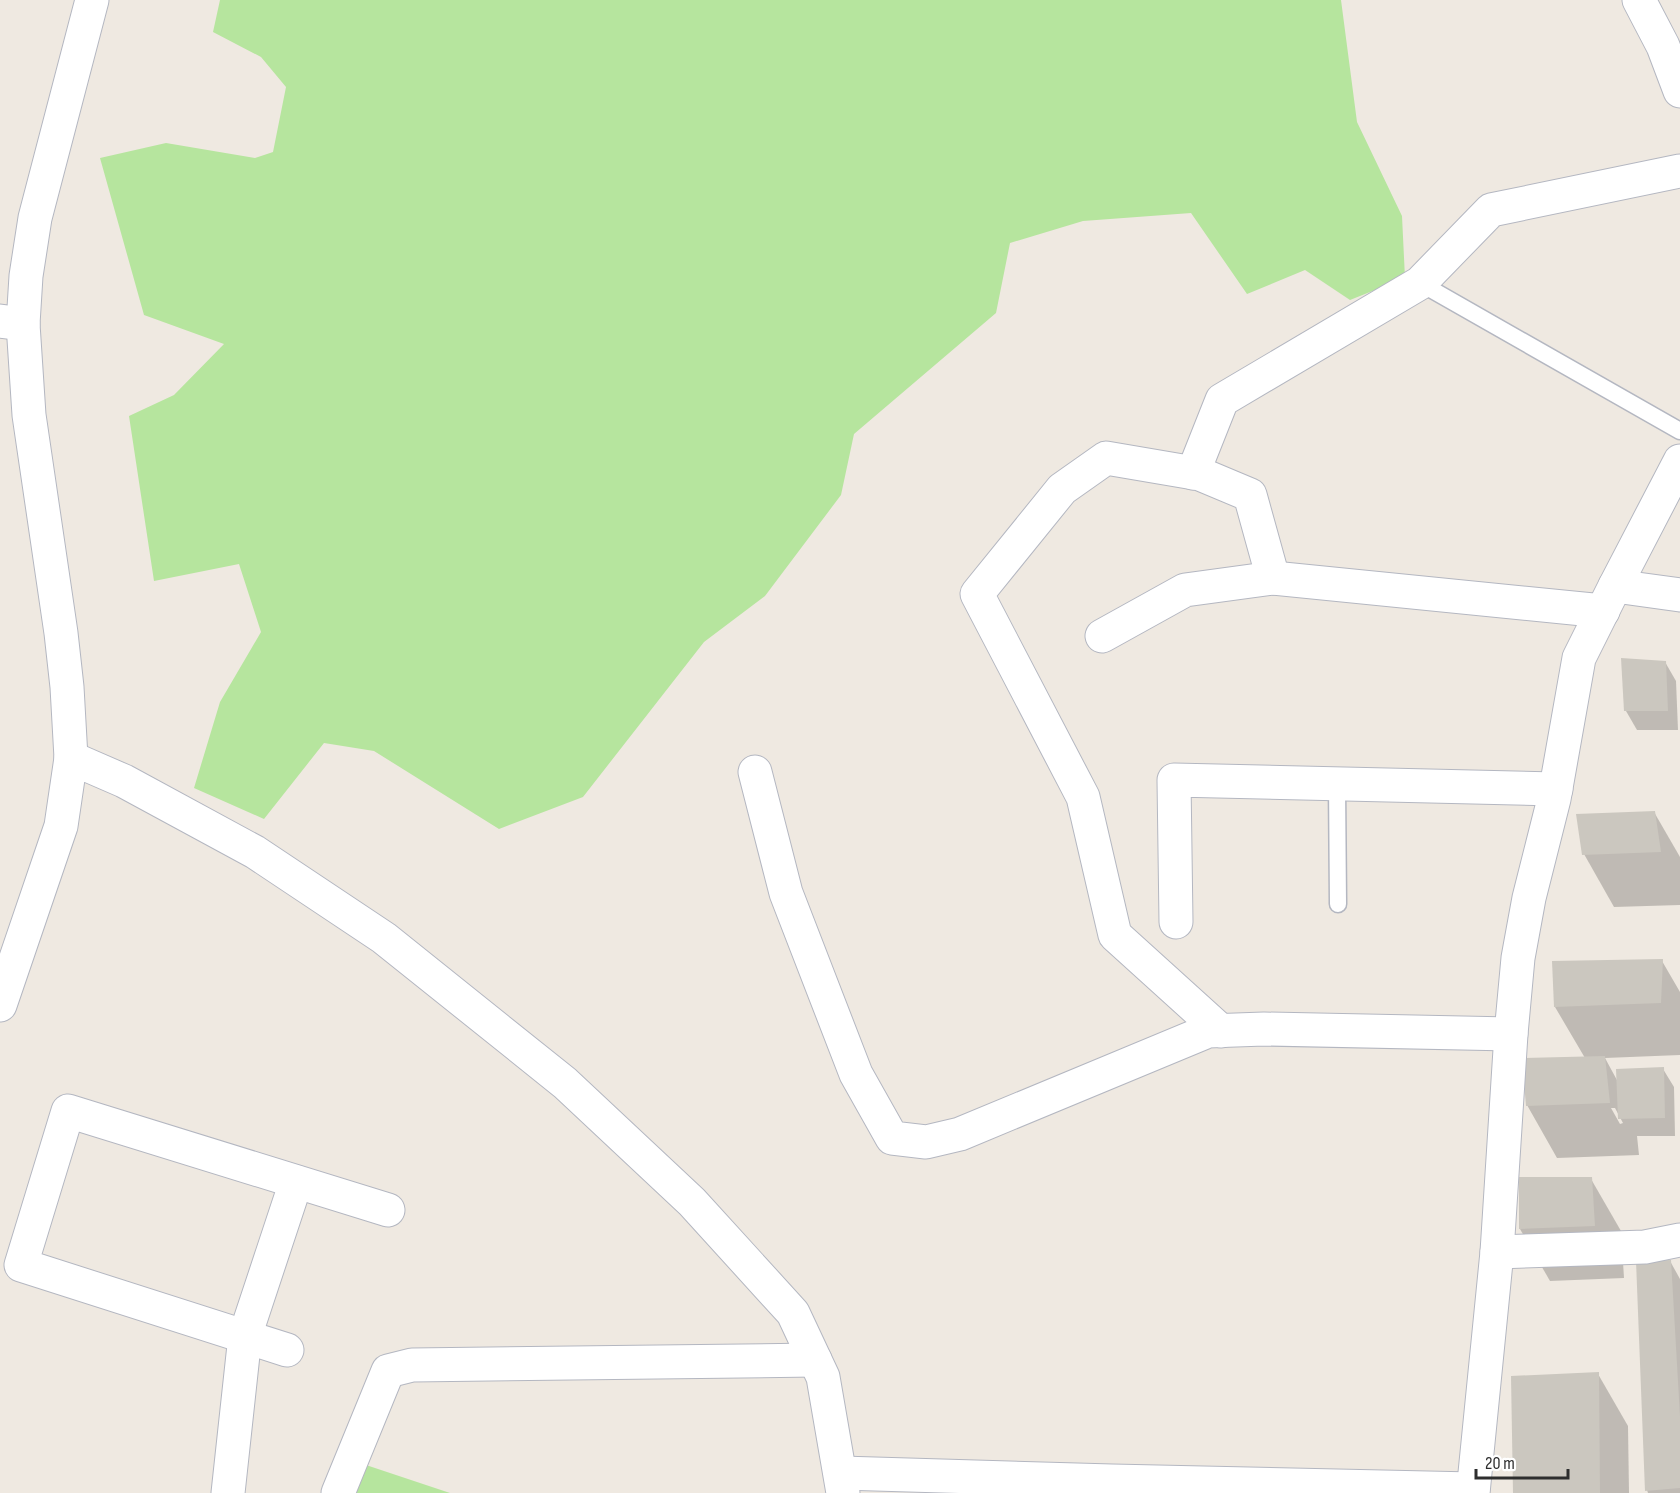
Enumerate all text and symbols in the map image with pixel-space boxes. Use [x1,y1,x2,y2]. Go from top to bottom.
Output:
scale bar [1476,1442,1568,1480]
text: 20 m [1485,1453,1515,1474]

